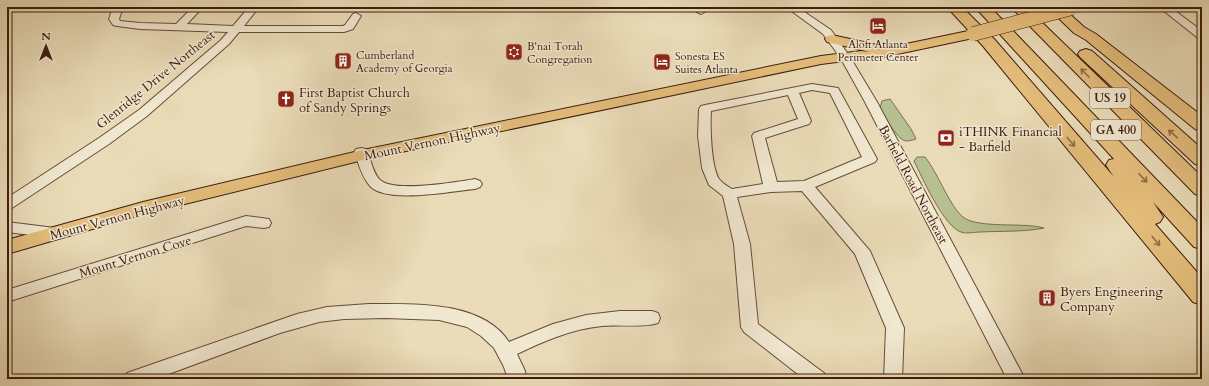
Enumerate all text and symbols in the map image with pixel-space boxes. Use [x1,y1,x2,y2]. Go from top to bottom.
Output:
hotel icon: Aloft Atlanta Perimeter Center [868,16,888,36]
north arrow [26,26,66,66]
street label: Glenridge Drive Northeast [92,26,219,133]
text: N [41,29,51,44]
place label: Aloft Atlanta Perimeter Center [838,37,919,65]
place label: B'nai Torah Congregation [527,39,593,67]
synagogue icon: B'nai Torah Congregation [504,42,524,62]
place label: Cumberland Academy of Georgia [356,48,453,76]
place label: Sonesta ES Suites Atlanta [675,49,738,77]
building icon: Cumberland Academy of Georgia [333,51,353,71]
hotel icon: Sonesta ES Suites Atlanta [652,52,672,72]
one-way arrow [1080,68,1090,78]
place label: First Baptist Church of Sandy Springs [299,84,410,117]
road number: US 19 [1090,88,1130,108]
church icon: First Baptist Church of Sandy Springs [276,89,296,109]
street label: Mount Vernon Highway [362,119,502,165]
road number: GA 400 [1091,120,1141,140]
street label: Barfield Road Northeast [874,122,952,247]
place label: iTHINK Financial - Barfield [959,123,1062,156]
bank icon: iTHINK Financial - Barfield [936,128,956,148]
one-way arrow [1168,130,1178,139]
one-way arrow [1067,137,1076,147]
one-way arrow [1138,173,1148,183]
street label: Mount Vernon Highway [48,191,187,245]
street label: Mount Vernon Cove [77,231,194,283]
one-way arrow [1151,236,1160,246]
place label: Byers Engineering Company [1060,283,1164,316]
building icon: Byers Engineering Company [1037,288,1057,308]

